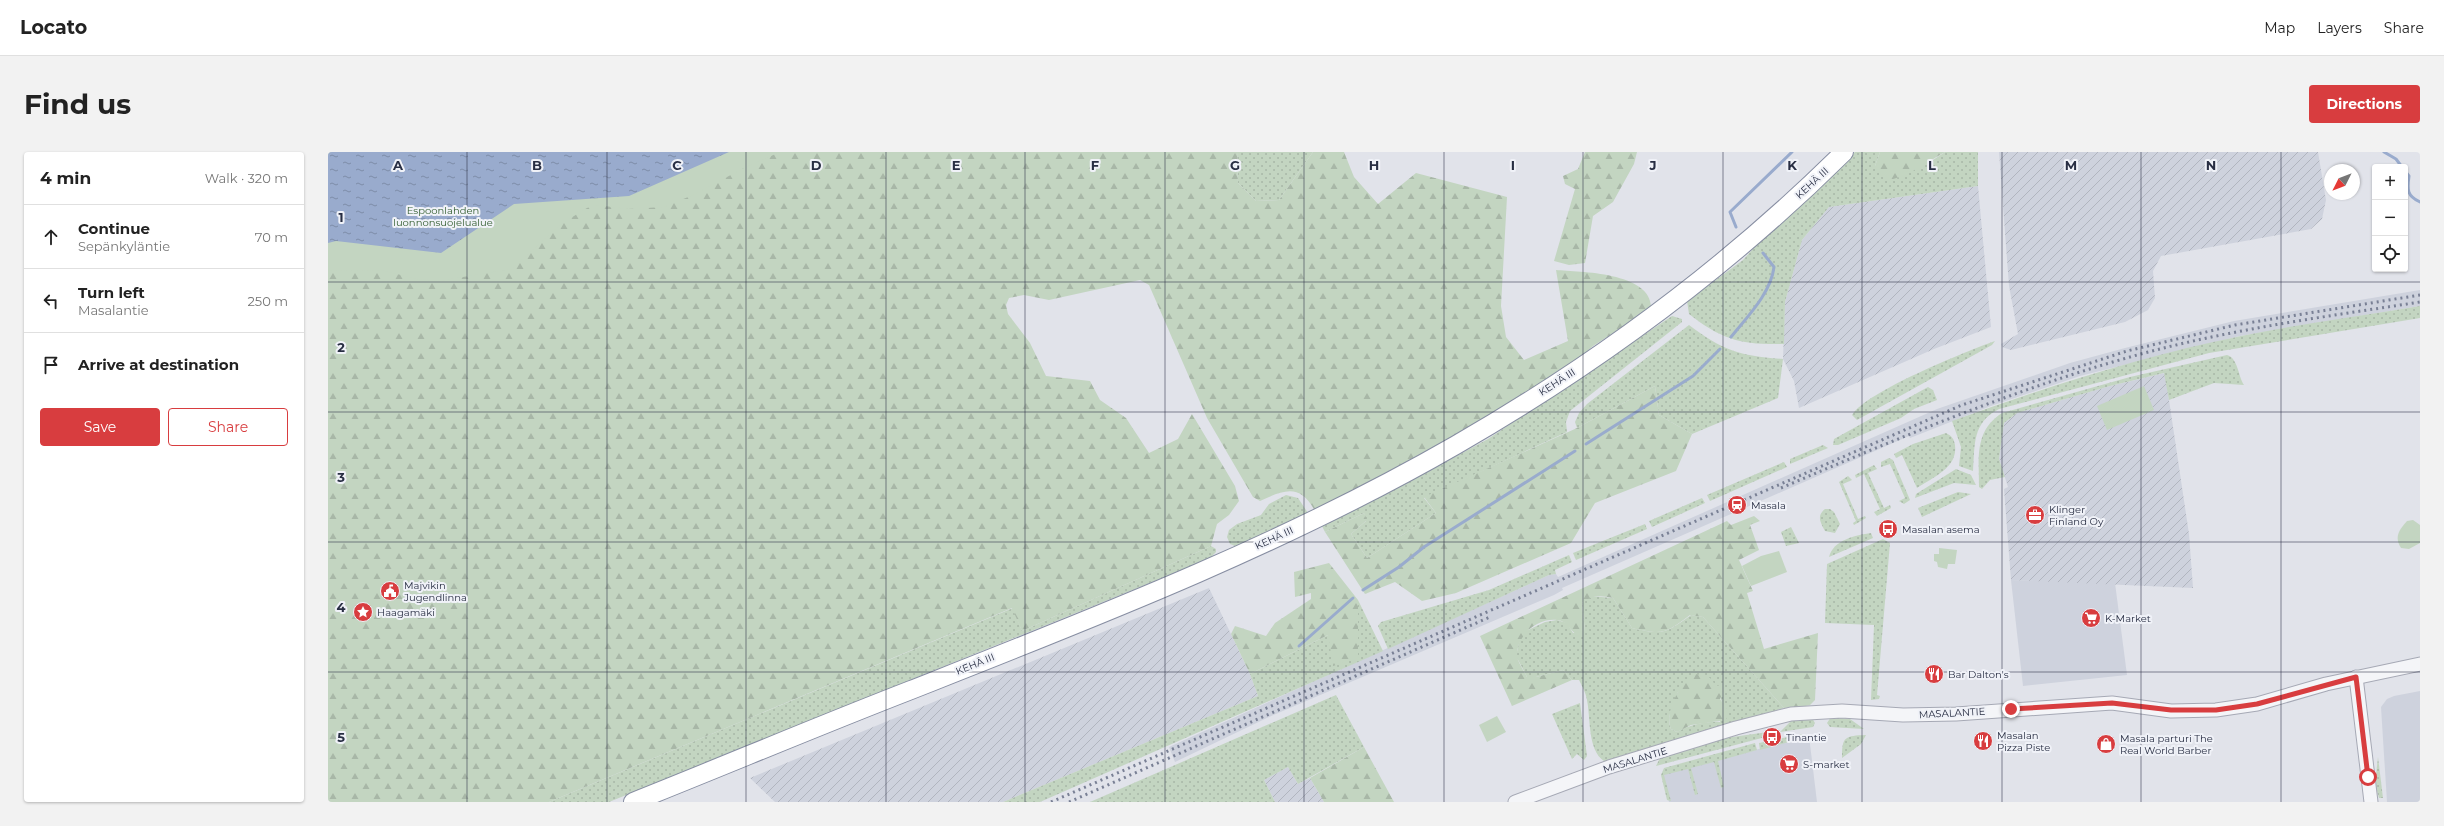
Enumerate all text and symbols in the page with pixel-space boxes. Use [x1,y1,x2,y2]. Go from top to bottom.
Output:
text: Locato [20,16,87,39]
text: Map [2264,19,2295,37]
text: Layers [2317,19,2362,37]
text: Share [2384,19,2424,37]
button: Directions [2309,85,2420,123]
text: Find us [24,87,131,121]
text: A [392,157,404,173]
text: B [532,157,542,173]
text: C [672,157,682,173]
text: D [811,157,822,173]
text: E [952,157,961,173]
text: F [1091,157,1099,173]
text: G [1230,157,1240,173]
text: H [1369,157,1379,173]
text: I [1511,157,1515,173]
text: J [1648,157,1657,173]
text: L [1928,157,1936,173]
text: M [2065,157,2077,173]
text: N [2206,157,2216,173]
north arrow [2324,164,2360,200]
map controls [2372,164,2408,272]
button: + [2372,164,2408,200]
street label: KEHÄ III [1793,165,1831,201]
text: 4 min [40,168,91,188]
text: Walk · 320 m [205,170,288,186]
button: − [2372,200,2408,236]
park label: Espoonlahden luonnonsuojelualue [393,204,493,229]
text: 1 [338,209,344,225]
text: Continue [78,219,150,238]
icon: ahead [40,226,62,248]
text: 70 m [255,229,288,245]
button: locate [2372,236,2408,272]
text: Sepänkyläntie [78,238,170,254]
text: Turn left [78,283,145,302]
icon: left [40,290,62,312]
text: 250 m [247,293,288,309]
text: Masalantie [78,302,149,318]
text: 2 [337,339,345,355]
icon: arrive [40,354,62,376]
text: Arrive at destination [78,355,239,374]
street label: KEHÄ III [1536,365,1578,399]
button: Save [40,408,160,446]
button: Share [168,408,288,446]
text: 3 [336,469,345,485]
station icon: Masala [1726,494,1748,516]
place label: Masala [1751,499,1786,512]
place label: Klinger Finland Oy [2049,503,2104,528]
office icon: Klinger Finland Oy [2024,504,2046,526]
bus stop icon: Masalan asema [1877,518,1899,540]
street label: KEHÄ III [1253,523,1295,553]
place label: Masalan asema [1902,523,1980,536]
place label: Majvikin Jugendlinna [403,579,467,604]
public building icon: Majvikin Jugendlinna [379,580,401,602]
text: 4 [337,599,346,615]
place icon: Haagamäki [352,601,374,623]
place label: Haagamäki [377,606,435,619]
supermarket icon: K-Market [2080,607,2102,629]
place label: K-Market [2105,612,2151,625]
street label: KEHÄ III [954,650,996,678]
restaurant icon: Bar Dalton's [1923,663,1945,685]
place label: Bar Dalton's [1948,668,2009,681]
route end [2002,700,2020,718]
street label: MASALANTIE [1918,705,1986,721]
bus stop icon: Tinantie [1761,726,1783,748]
text: 5 [337,729,345,745]
place label: Masalan Pizza Piste [1997,729,2050,754]
restaurant icon: Masalan Pizza Piste [1972,730,1994,752]
place label: Tinantie [1786,731,1827,744]
place label: Masala parturi The Real World Barber [2120,732,2213,757]
shop icon: Masala parturi The Real World Barber [2095,733,2117,755]
street label: MASALANTIE [1601,744,1669,776]
supermarket icon: S-market [1778,753,1800,775]
place label: S-market [1803,758,1849,771]
route start [2359,768,2377,786]

